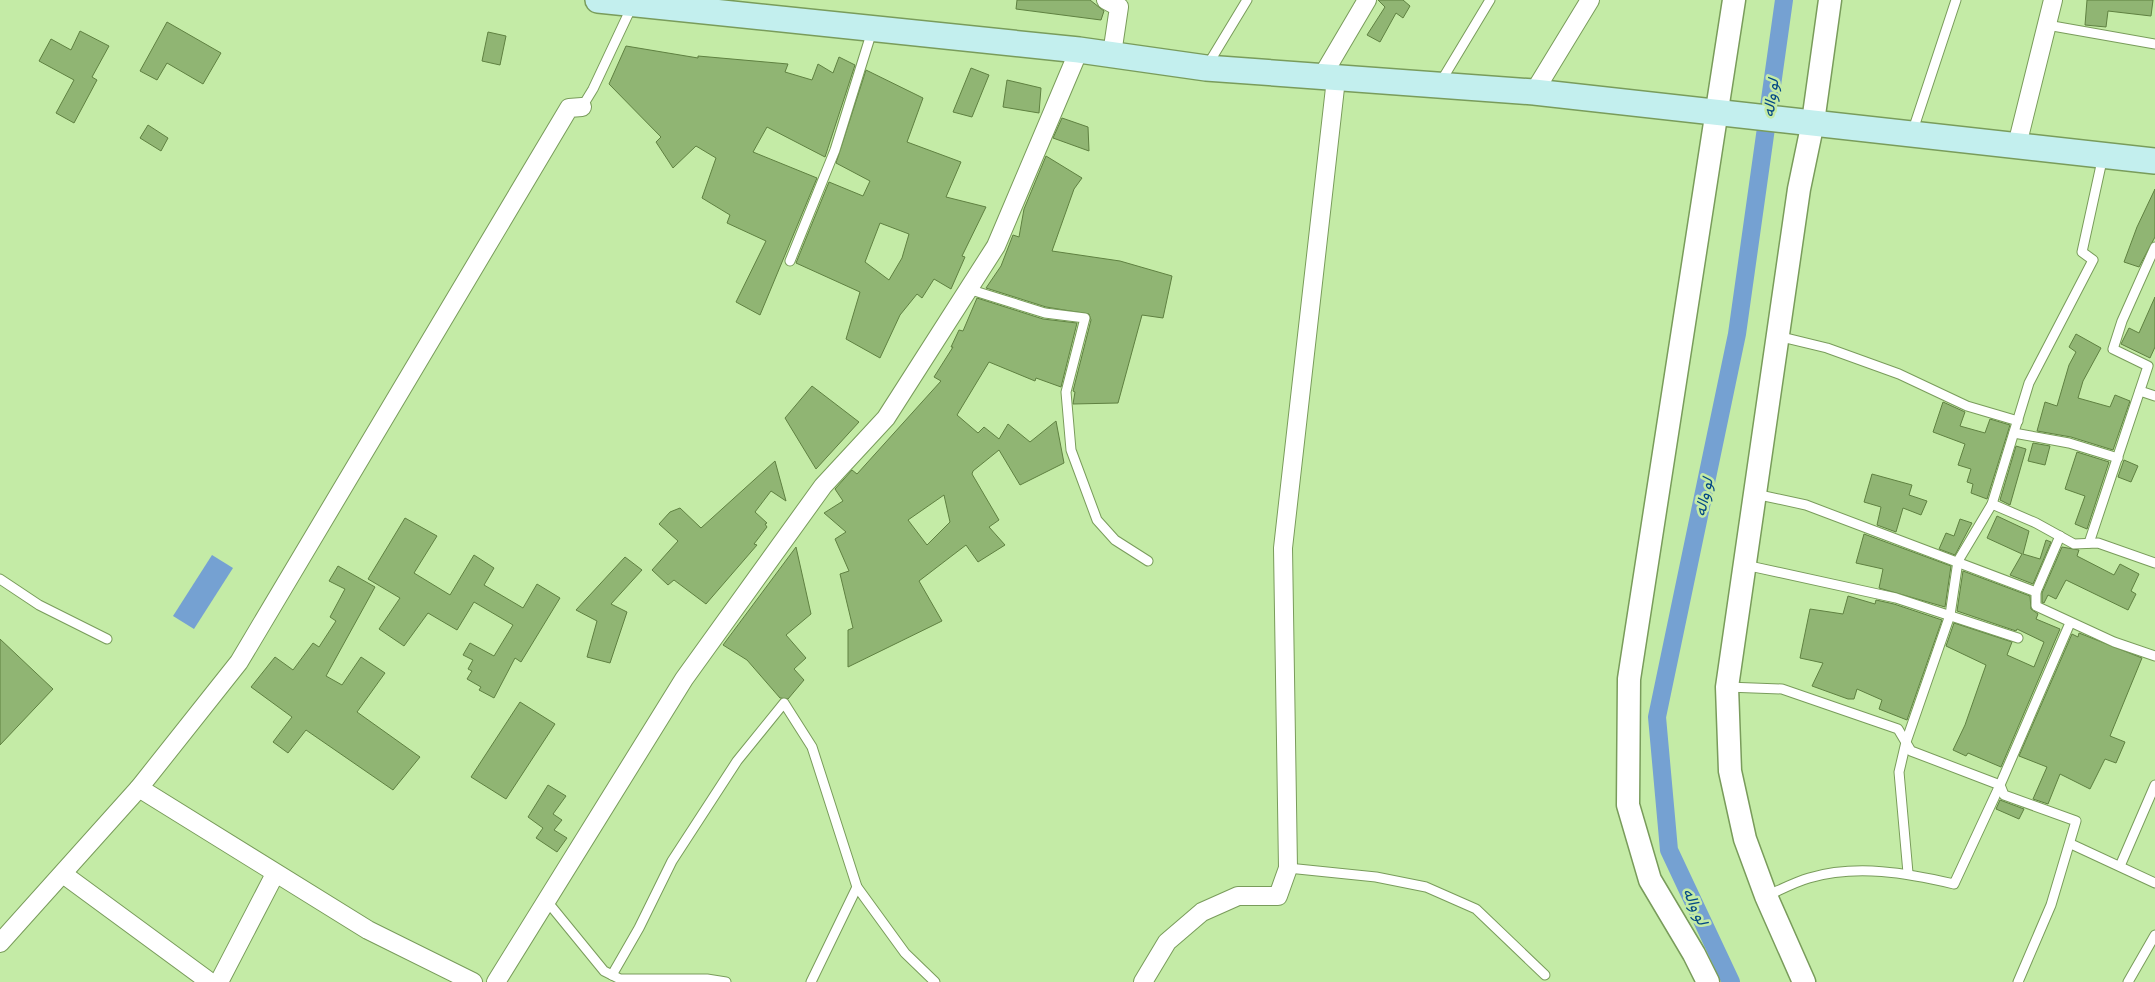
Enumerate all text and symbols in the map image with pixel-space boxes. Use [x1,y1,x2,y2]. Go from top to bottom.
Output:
water label: لو واله [1758,75,1784,119]
water label: لو واله [1690,474,1718,518]
water label: لو واله [1678,885,1713,930]

